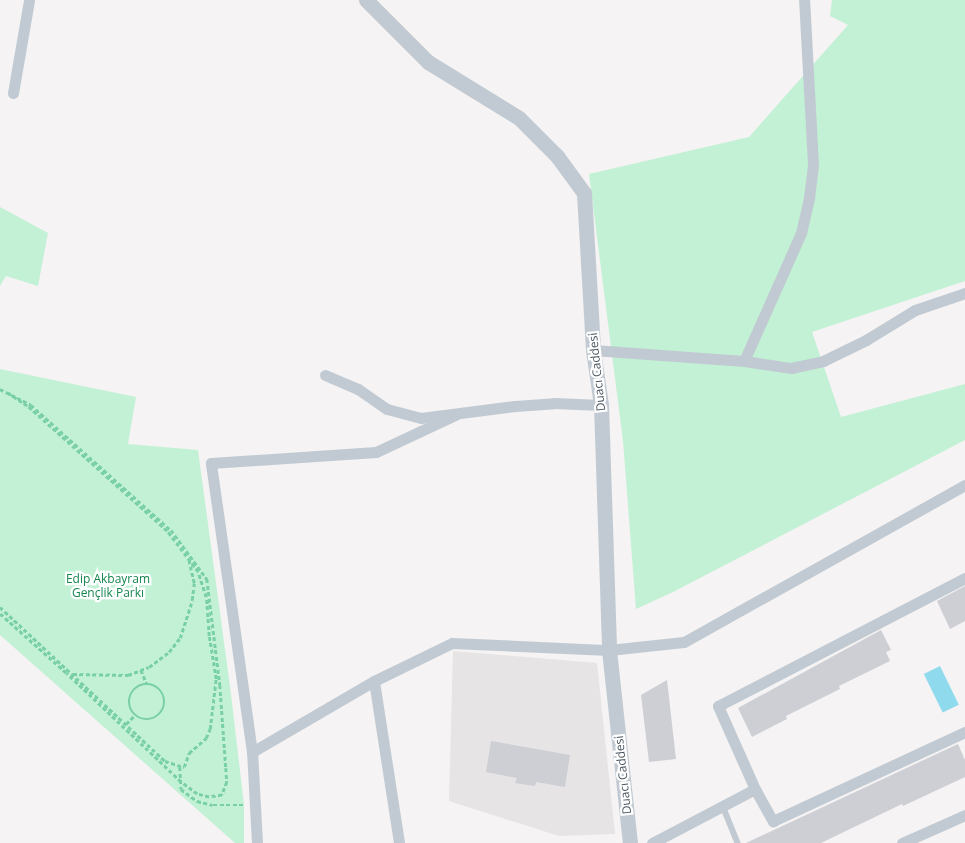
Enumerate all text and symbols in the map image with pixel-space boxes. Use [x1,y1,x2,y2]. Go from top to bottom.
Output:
street label: Duacı Caddesi [586,332,608,412]
park label: Edip Akbayram Gençlik Parkı [66,572,150,600]
street label: Duacı Caddesi [612,735,634,815]

